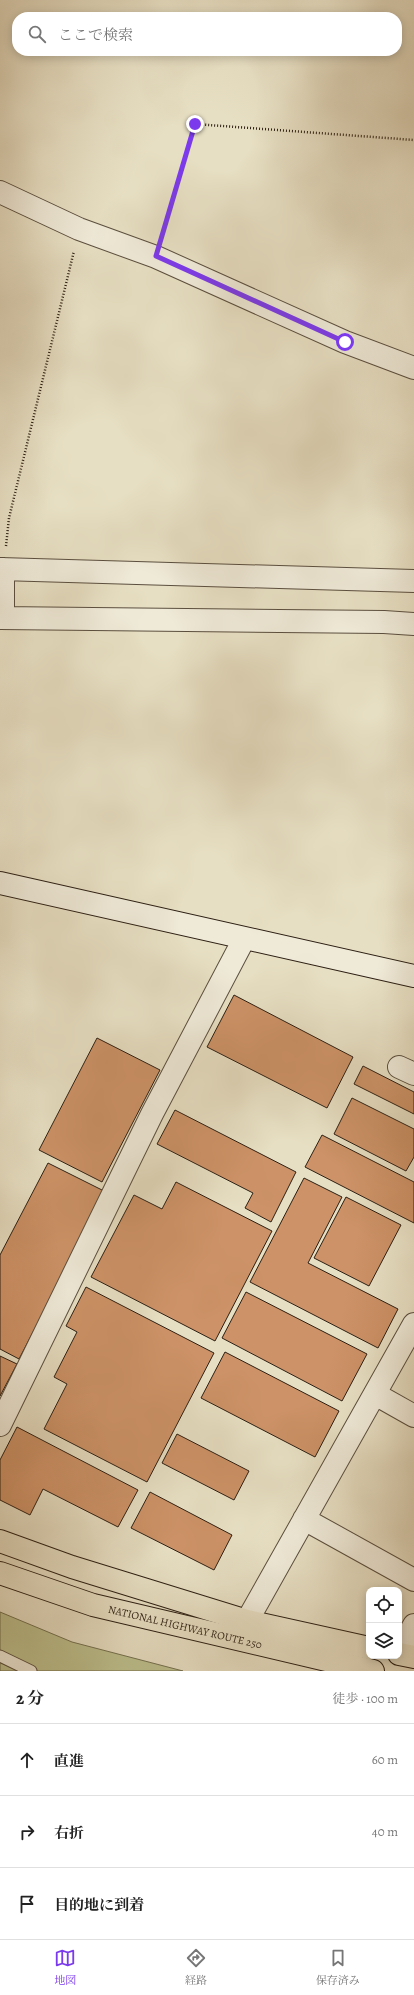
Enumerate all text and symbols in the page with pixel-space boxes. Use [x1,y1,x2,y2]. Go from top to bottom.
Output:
search box [12,12,402,56]
icon: search [26,23,48,45]
text: ここで検索 [58,25,133,45]
route end [186,115,204,133]
route start [336,333,354,351]
map controls [366,1587,402,1659]
button: locate [366,1587,402,1623]
street label: NATIONAL HIGHWAY ROUTE 250 [107,1601,264,1652]
button: layers [366,1623,402,1659]
text: 2 分 [16,1687,44,1710]
text: 徒歩 · 100 m [333,1690,398,1707]
icon: ahead [16,1749,38,1771]
text: 直進 [54,1751,84,1771]
text: 60 m [372,1751,398,1768]
icon: right [16,1821,38,1843]
text: 右折 [54,1823,84,1843]
text: 40 m [372,1823,398,1840]
icon: arrive [16,1893,38,1915]
text: 目的地に到着 [54,1895,144,1915]
tab: 地図 [54,1947,76,1988]
tab: 経路 [185,1947,207,1988]
tab: 保存済み [316,1947,360,1988]

